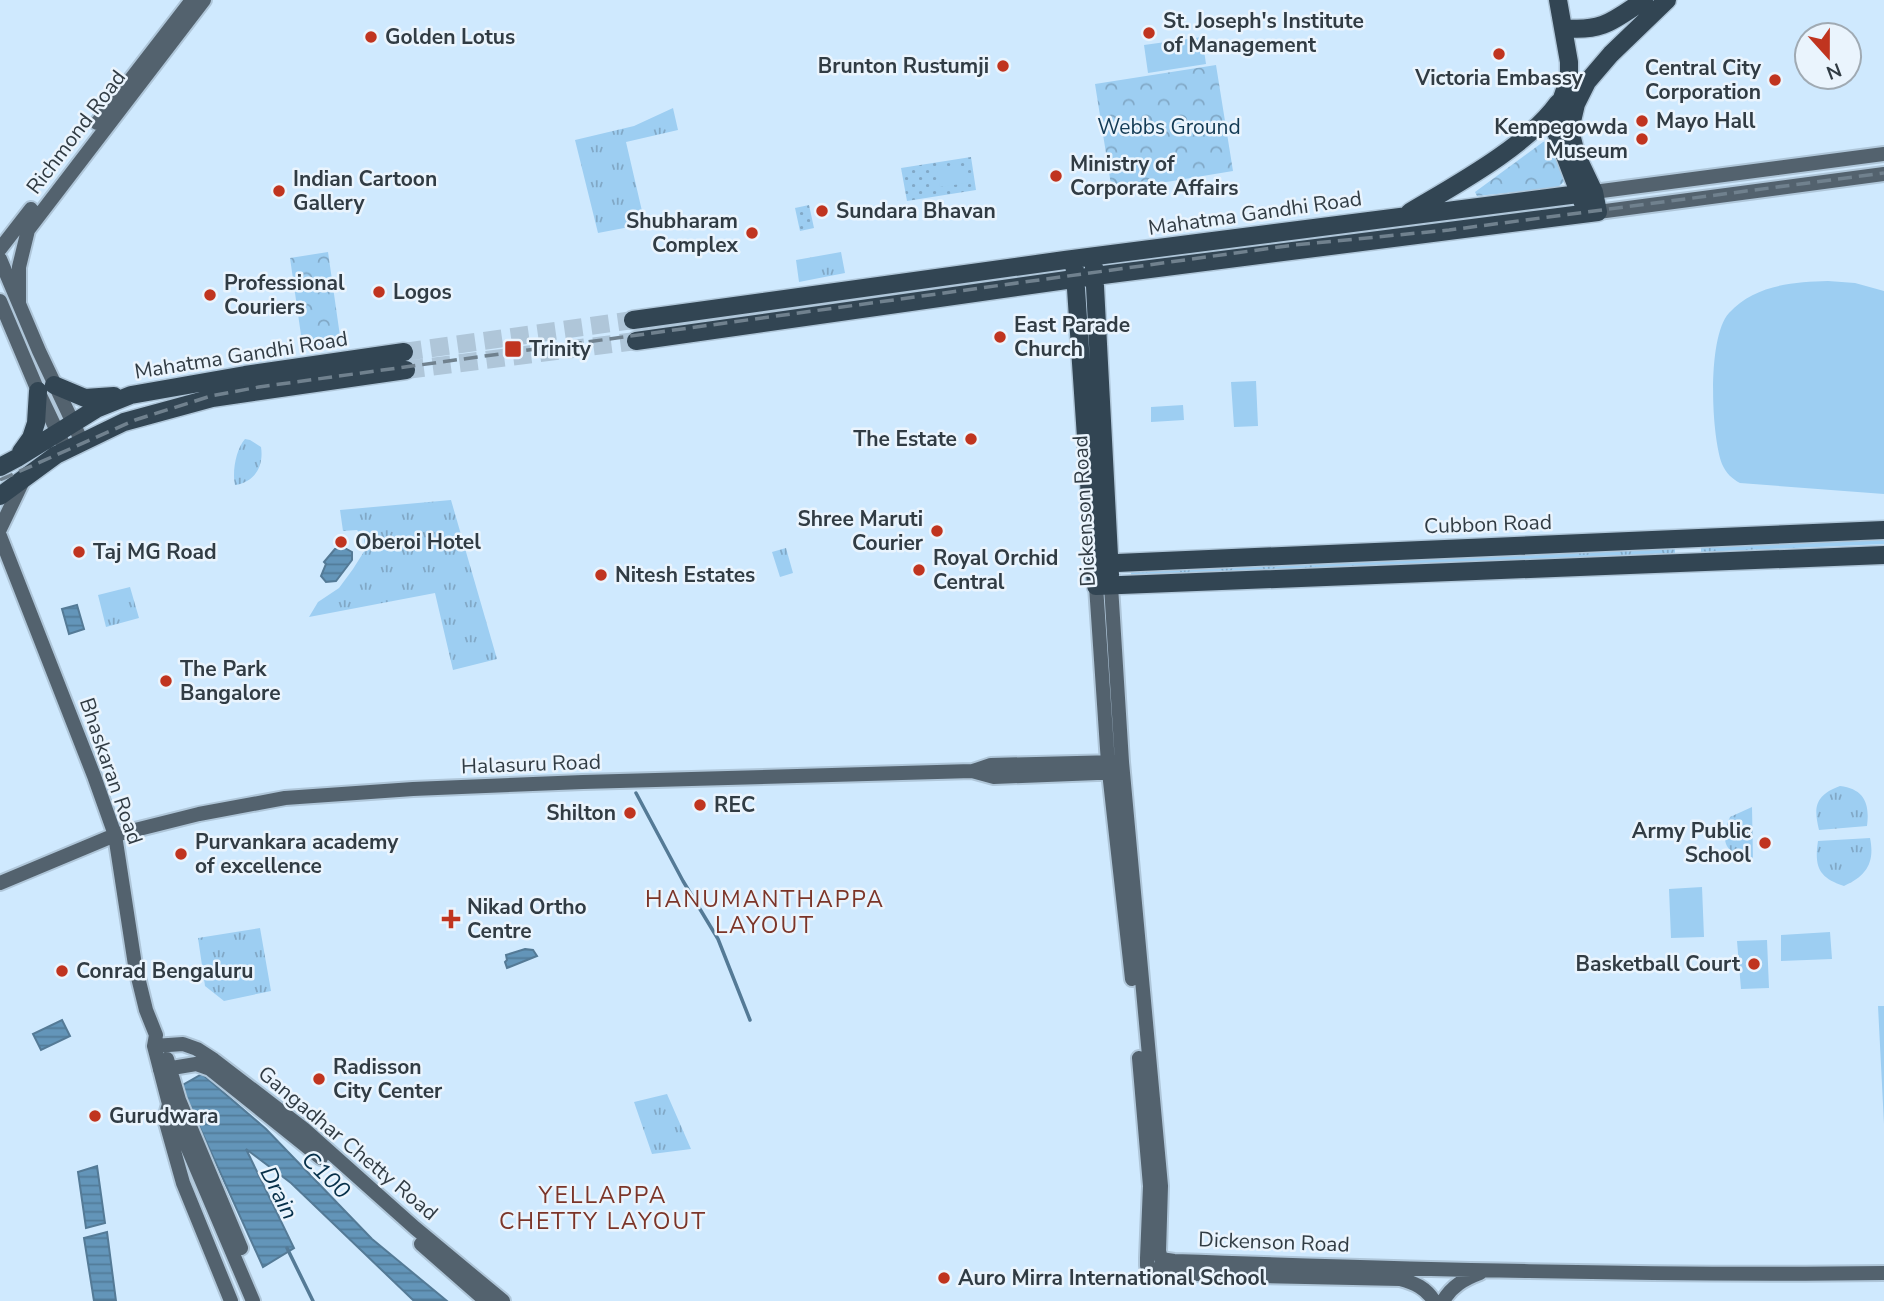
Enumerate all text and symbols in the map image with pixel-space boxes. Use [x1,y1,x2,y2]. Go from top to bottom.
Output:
place label: St. Joseph's Institute of Management [1163,7,1364,59]
north arrow [1793,21,1863,91]
place label: Golden Lotus [385,23,515,51]
marker: St. Joseph's Institute of Management [1141,25,1157,41]
marker: Golden Lotus [363,29,379,45]
marker: Victoria Embassy [1491,46,1507,62]
place label: Brunton Rustumji [818,52,989,80]
place label: Central City Corporation [1645,54,1762,106]
text: N [1822,56,1845,86]
marker: Brunton Rustumji [995,58,1011,74]
street label: Richmond Road [20,64,132,200]
place label: Victoria Embassy [1414,64,1584,92]
marker: Central City Corporation [1767,72,1783,88]
place label: Mayo Hall [1656,107,1756,135]
park label: Webbs Ground [1097,113,1241,141]
place label: Kempegowda Museum [1494,113,1628,165]
marker: Mayo Hall [1634,113,1650,129]
marker: Kempegowda Museum [1634,131,1650,147]
place label: Ministry of Corporate Affairs [1070,150,1239,202]
place label: Indian Cartoon Gallery [293,165,437,217]
marker: Ministry of Corporate Affairs [1048,168,1064,184]
marker: Indian Cartoon Gallery [271,183,287,199]
street label: Mahatma Gandhi Road [1146,184,1364,242]
place label: Sundara Bhavan [836,197,996,225]
marker: Sundara Bhavan [814,203,830,219]
place label: Shubharam Complex [626,207,739,259]
marker: Shubharam Complex [744,225,760,241]
place label: Professional Couriers [224,269,345,321]
place label: Logos [393,278,452,306]
marker: Logos [371,284,387,300]
marker: Professional Couriers [202,287,218,303]
place label: East Parade Church [1014,311,1130,363]
street label: Mahatma Gandhi Road [132,324,350,386]
marker: East Parade Church [992,329,1008,345]
place label: Trinity [529,335,592,363]
marker: Trinity [503,339,523,359]
place label: The Estate [853,425,957,453]
marker: The Estate [963,431,979,447]
street label: Dickenson Road [1066,435,1102,587]
place label: Shree Maruti Courier [797,505,924,557]
street label: Cubbon Road [1424,508,1552,540]
marker: Shree Maruti Courier [929,523,945,539]
place label: Oberoi Hotel [355,528,481,556]
marker: Oberoi Hotel [333,534,349,550]
place label: Taj MG Road [93,538,217,566]
marker: Taj MG Road [71,544,87,560]
place label: Royal Orchid Central [933,544,1058,596]
place label: Nitesh Estates [615,561,755,589]
marker: Royal Orchid Central [911,562,927,578]
marker: Nitesh Estates [593,567,609,583]
place label: The Park Bangalore [180,655,281,707]
marker: The Park Bangalore [158,673,174,689]
street label: Bhaskaran Road [73,694,149,848]
street label: Halasuru Road [461,748,601,780]
place label: REC [714,791,755,819]
marker: REC [692,797,708,813]
place label: Shilton [546,799,616,827]
marker: Shilton [622,805,638,821]
place label: Army Public School [1632,817,1751,869]
place label: Purvankara academy of excellence [195,828,399,880]
marker: Army Public School [1757,835,1773,851]
marker: Purvankara academy of excellence [173,846,189,862]
district label: HANUMANTHAPPA LAYOUT [645,884,885,941]
place label: Nikad Ortho Centre [467,893,587,945]
marker: Nikad Ortho Centre [441,909,461,929]
place label: Basketball Court [1576,950,1741,978]
marker: Basketball Court [1746,956,1762,972]
place label: Conrad Bengaluru [76,957,253,985]
marker: Conrad Bengaluru [54,963,70,979]
place label: Radisson City Center [333,1053,443,1105]
street label: Gangadhar Chetty Road [252,1059,444,1227]
marker: Radisson City Center [311,1071,327,1087]
place label: Gurudwara [109,1102,218,1130]
marker: Gurudwara [87,1108,103,1124]
water label: C100 [295,1144,357,1206]
water label: Drain [253,1161,305,1225]
district label: YELLAPPA CHETTY LAYOUT [499,1180,707,1237]
street label: Dickenson Road [1198,1225,1350,1259]
place label: Auro Mirra International School [958,1264,1267,1292]
marker: Auro Mirra International School [936,1270,952,1286]

